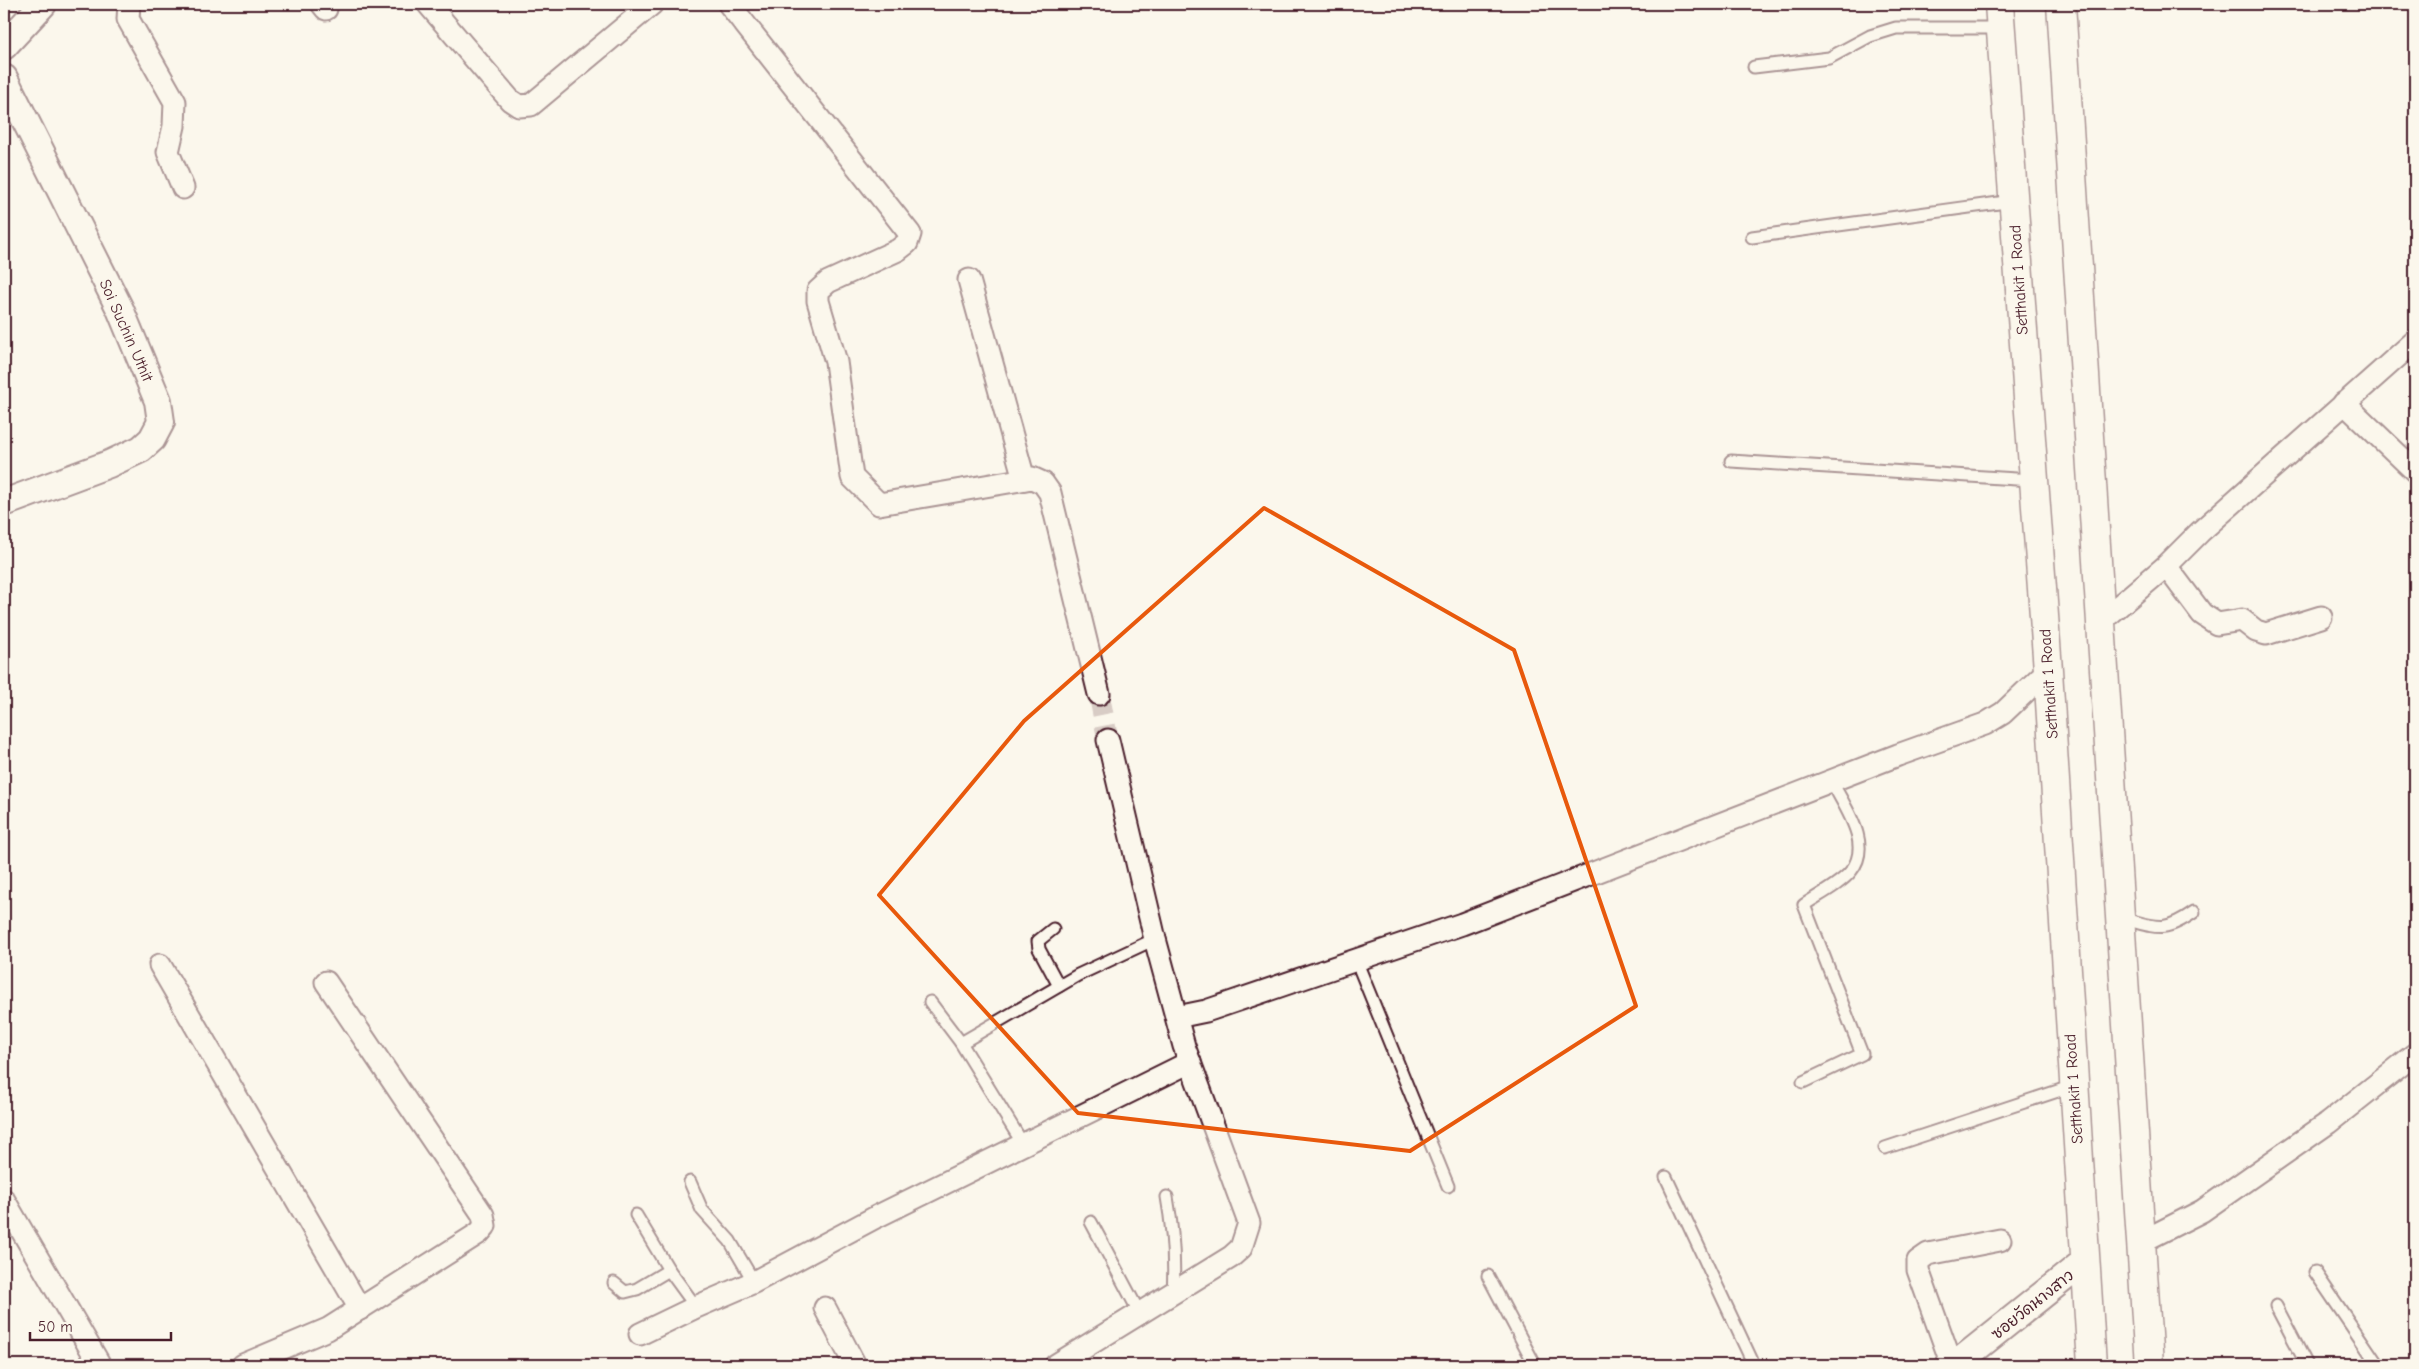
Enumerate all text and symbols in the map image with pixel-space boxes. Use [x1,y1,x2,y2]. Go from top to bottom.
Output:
street label: Setthakit 1 Road [2006,224,2032,336]
street label: Soi Suchin Uthit [96,277,157,385]
street label: Setthakit 1 Road [2036,628,2062,740]
street label: Setthakit 1 Road [2061,1033,2087,1145]
street label: ซอยวัดนางสาว [1987,1265,2077,1343]
scale bar [30,1309,171,1341]
text: 50 m [38,1318,73,1336]

